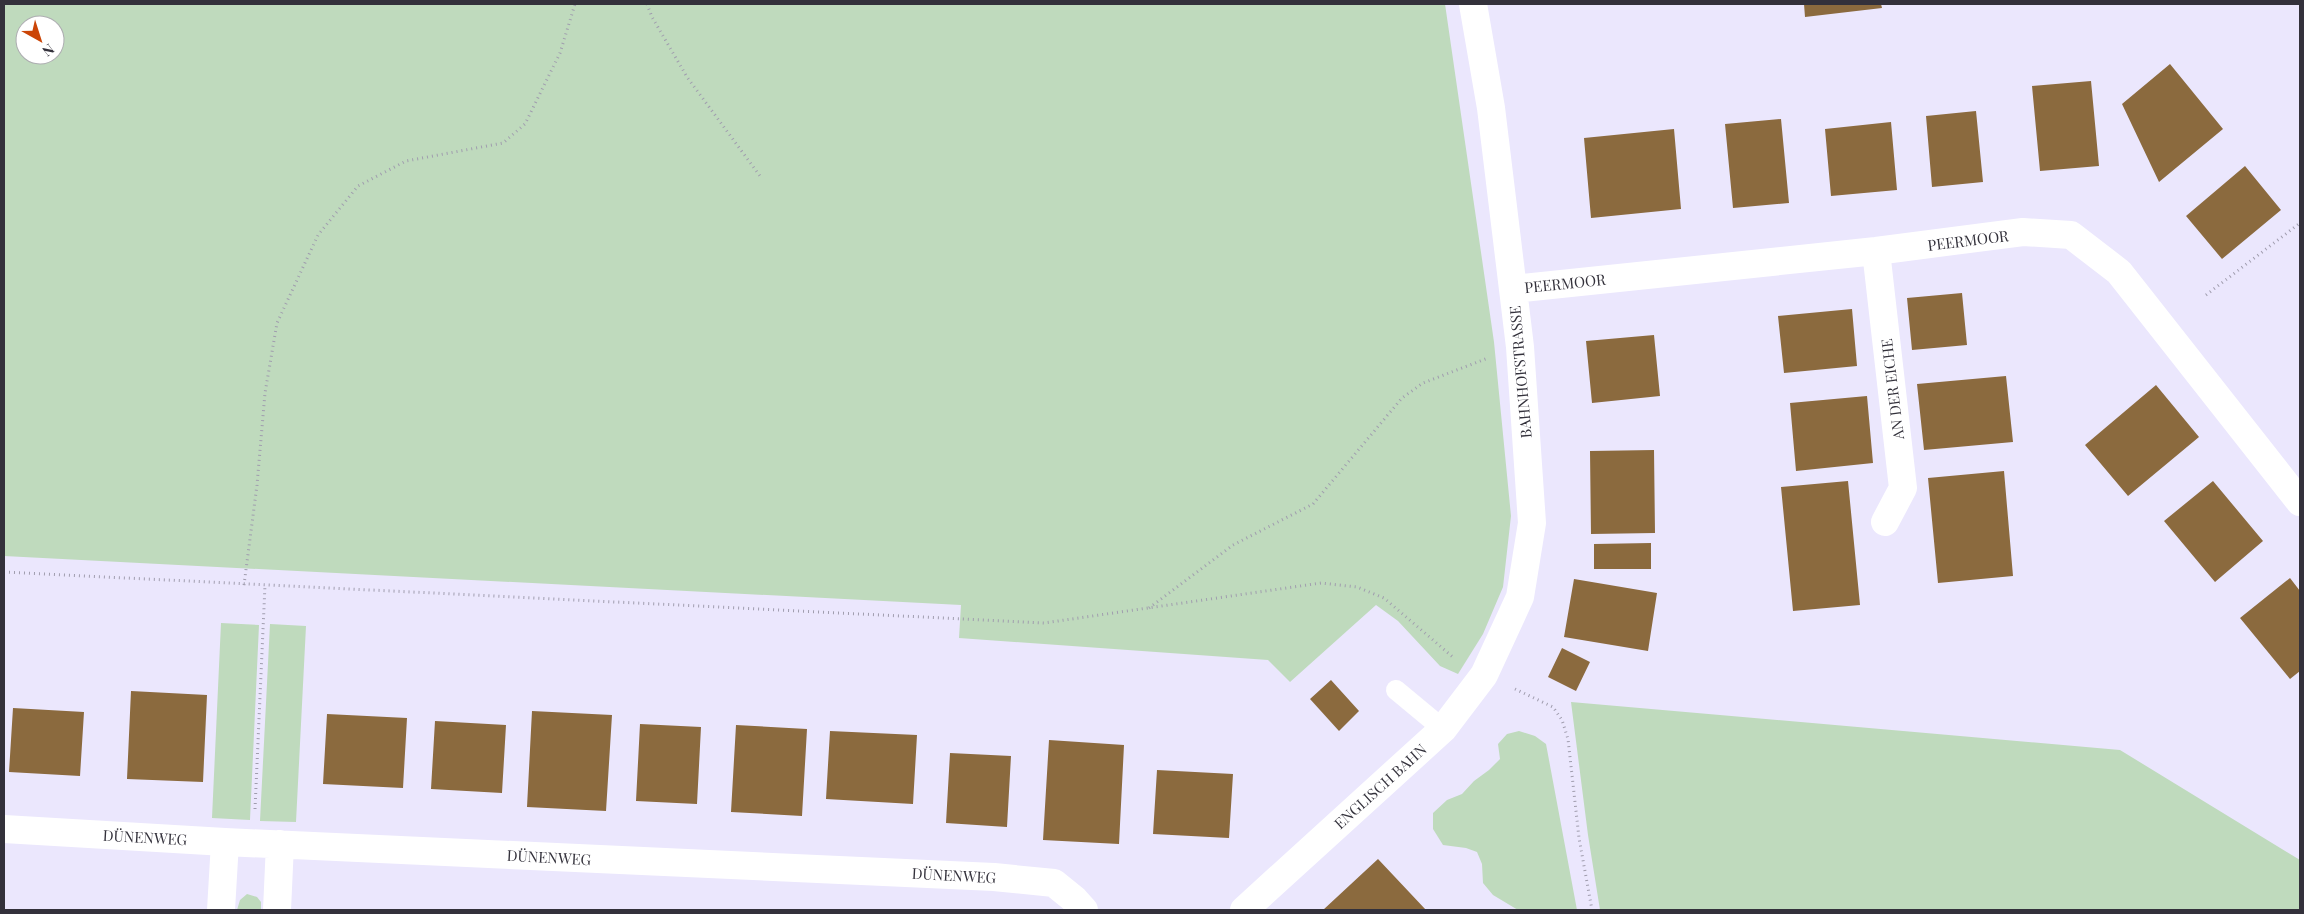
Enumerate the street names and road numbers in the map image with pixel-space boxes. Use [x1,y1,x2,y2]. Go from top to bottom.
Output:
street label: PEERMOOR [1926,225,2010,255]
street label: PEERMOOR [1523,269,1607,297]
street label: BAHNHOFSTRASSE [1504,305,1536,439]
street label: AN DER EICHE [1876,337,1908,442]
street label: ENGLISCH BAHN [1329,739,1431,833]
street label: DÜNENWEG [102,825,188,849]
street label: DÜNENWEG [506,845,592,869]
street label: DÜNENWEG [911,863,997,887]

